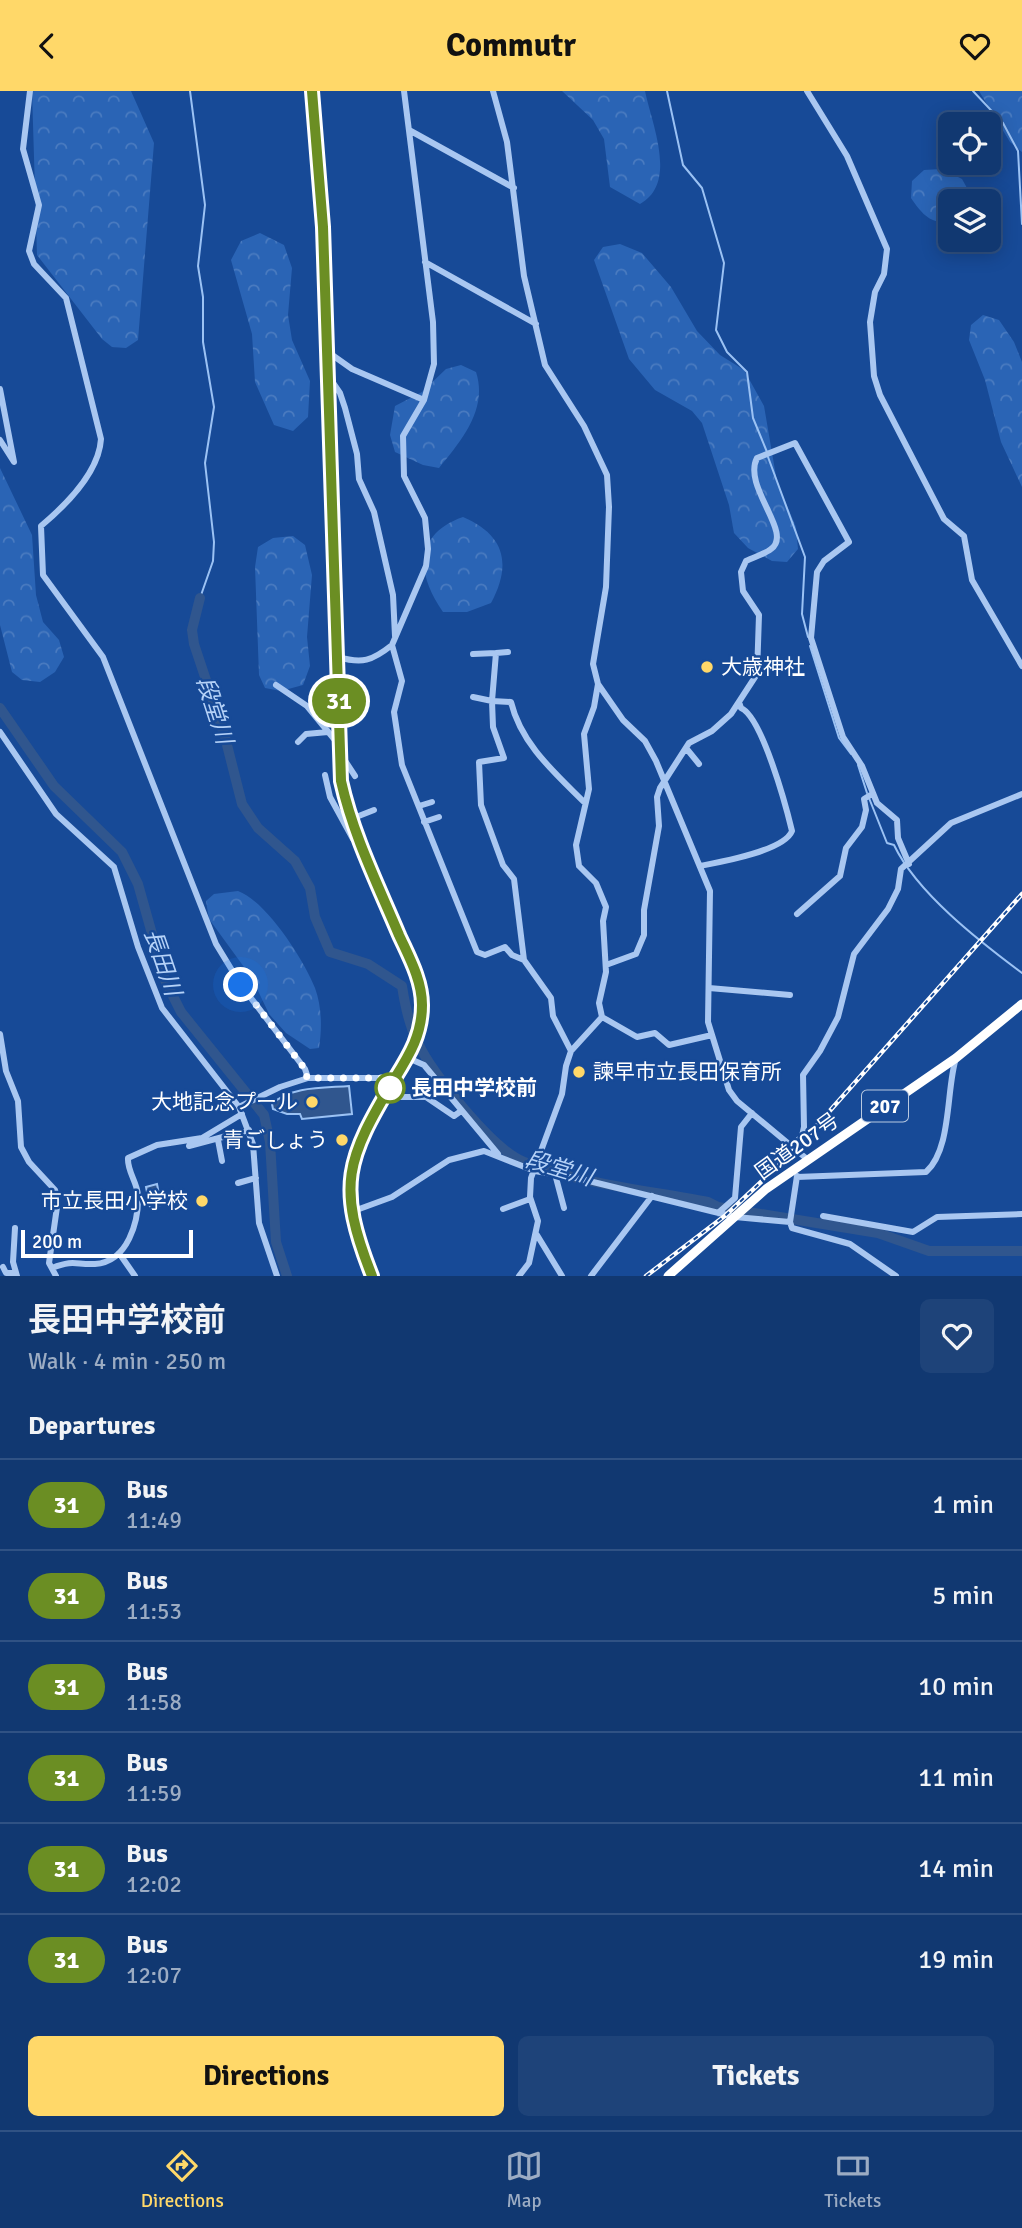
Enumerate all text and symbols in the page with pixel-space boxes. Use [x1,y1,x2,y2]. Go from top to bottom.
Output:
text: Commutr [446,26,576,65]
icon: back [28,27,66,65]
icon: heart [956,27,994,65]
map controls [938,112,1001,252]
button: locate [938,112,1001,175]
button: layers [938,189,1001,252]
place label: 大歳神社 [721,654,805,680]
marker: 大歳神社 [699,659,715,675]
water label: 段堂川 [190,673,240,750]
line badge: 31 [308,678,370,724]
text: 31 [326,686,352,716]
water label: 長田川 [138,925,188,1002]
your location [223,967,258,1002]
place label: 諫早市立長田保育所 [593,1059,782,1085]
marker: 諫早市立長田保育所 [571,1064,587,1080]
marker: 長田中学校前 [375,1073,405,1103]
place label: 長田中学校前 [411,1075,537,1101]
place label: 大地記念プール [151,1089,298,1115]
road number: 207 [862,1091,908,1121]
marker: 大地記念プール [304,1094,320,1110]
street label: 国道207号 [750,1107,844,1185]
place label: 青ごしょう [223,1127,328,1153]
marker: 青ごしょう [334,1132,350,1148]
water label: 段堂川 [522,1145,599,1193]
place label: 市立長田小学校 [41,1188,188,1214]
marker: 市立長田小学校 [194,1193,210,1209]
scale bar [21,1227,192,1259]
text: 200 m [32,1230,82,1254]
button: heart [920,1299,994,1373]
text: 長田中学校前 [28,1300,226,1341]
text: Walk · 4 min · 250 m [28,1347,226,1376]
text: Departures [28,1410,155,1442]
text: Bus [126,1474,168,1506]
text: 1 min [932,1489,994,1521]
text: 31 [54,1490,79,1520]
text: 11:49 [126,1506,182,1535]
text: Bus [126,1565,168,1597]
text: 5 min [932,1580,994,1612]
text: 31 [54,1581,79,1611]
text: 11:53 [126,1597,182,1626]
text: Bus [126,1656,168,1688]
text: 10 min [918,1671,994,1703]
text: 31 [54,1672,79,1702]
text: 11:58 [126,1688,182,1717]
text: Bus [126,1747,168,1779]
text: 11 min [918,1762,994,1794]
text: 31 [54,1763,79,1793]
text: 11:59 [126,1779,182,1808]
text: Bus [126,1838,168,1870]
text: 14 min [918,1853,994,1885]
text: 31 [54,1854,79,1884]
text: 12:02 [126,1870,182,1899]
text: Bus [126,1929,168,1961]
text: 19 min [918,1944,994,1976]
text: 31 [54,1945,79,1975]
text: 12:07 [126,1961,182,1990]
button: Directions [28,2036,504,2116]
button: Tickets [518,2036,994,2116]
tab: Directions [141,2147,224,2213]
tab: Map [505,2147,543,2213]
tab: Tickets [824,2147,881,2213]

